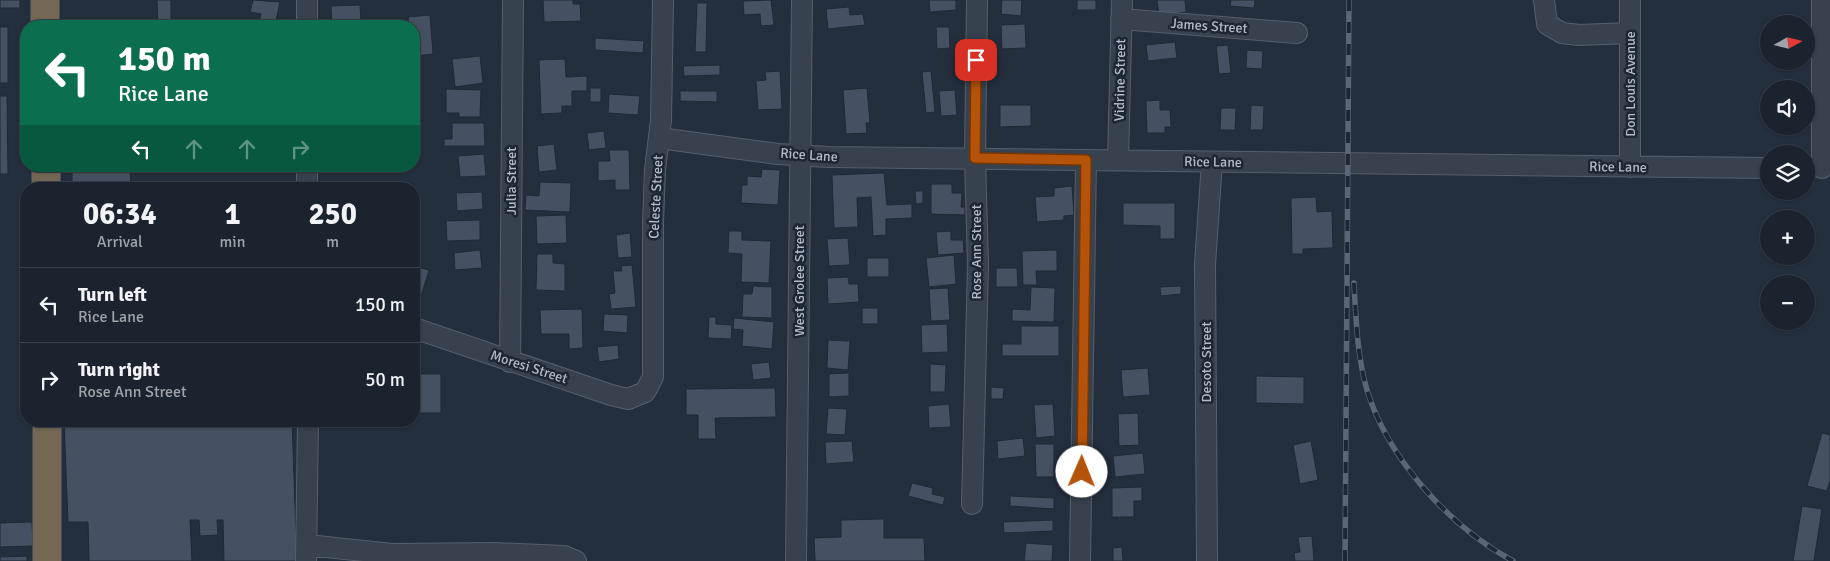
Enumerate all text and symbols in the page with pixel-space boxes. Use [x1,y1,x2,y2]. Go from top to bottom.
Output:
street label: James Street [1170,15,1248,37]
north arrow [1760,15,1815,70]
map controls [1760,15,1815,330]
street label: Don Louis Avenue [1622,31,1639,137]
text: 150 m [118,37,211,80]
street label: Vidrine Street [1111,38,1129,121]
pin [955,39,997,81]
icon: left [35,40,100,105]
icon: arrive [962,46,990,74]
text: Rice Lane [118,80,209,107]
button: sound [1760,80,1815,135]
icon: left [127,135,155,163]
icon: ahead [180,135,208,163]
icon: ahead [233,135,261,163]
icon: right [286,135,314,163]
street label: Rice Lane [780,145,838,165]
button: layers [1760,145,1815,200]
street label: Julia Street [503,147,520,215]
street label: Rice Lane [1184,153,1242,171]
street label: Celeste Street [645,155,667,239]
street label: Rice Lane [1589,158,1647,176]
text: 06:34 [83,196,157,233]
text: 1 [224,196,241,233]
text: 250 [308,196,357,233]
street label: Rose Ann Street [968,204,985,300]
button: + [1760,210,1815,265]
street label: West Grolee Street [791,225,808,337]
text: Arrival [97,232,143,252]
text: min [220,232,245,252]
text: m [326,232,339,252]
button: − [1760,275,1815,330]
text: Turn left [78,283,147,307]
icon: left [35,291,63,319]
text: 150 m [355,293,405,317]
text: Rice Lane [78,307,144,327]
street label: Desoto Street [1198,321,1215,402]
street label: Moresi Street [488,347,570,387]
text: Turn right [78,358,160,382]
icon: right [35,366,63,394]
text: 50 m [365,368,405,392]
text: Rose Ann Street [78,382,187,402]
position arrow [1055,445,1107,497]

